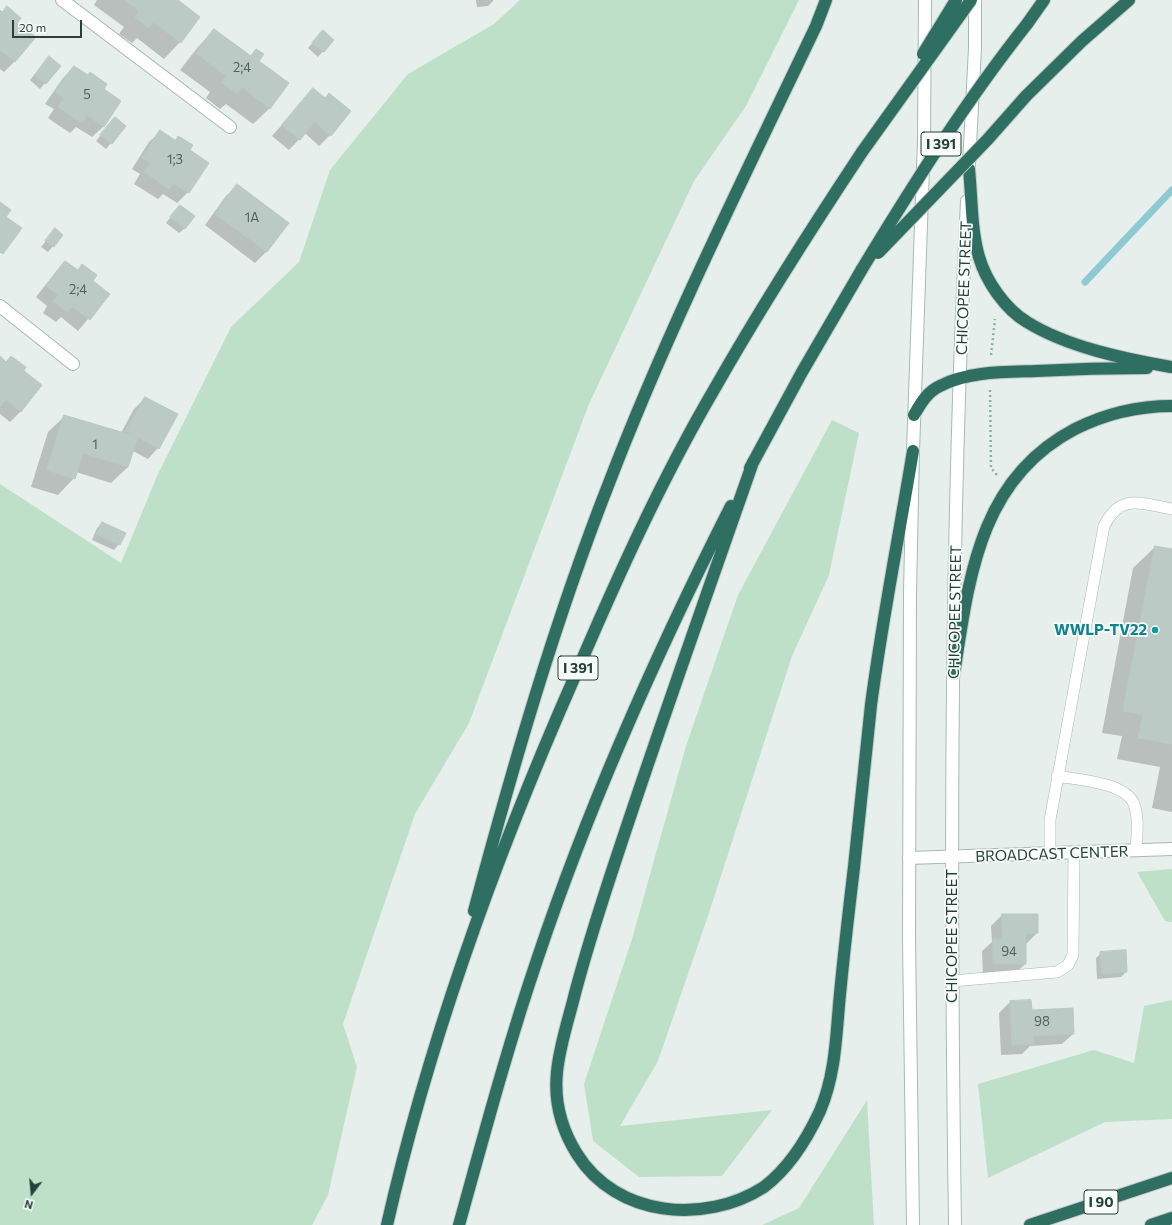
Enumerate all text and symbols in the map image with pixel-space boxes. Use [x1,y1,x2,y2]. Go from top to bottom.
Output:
scale bar [14,12,84,38]
text: 20 m [19,20,46,34]
house number: 2;4 [233,60,251,76]
house number: 5 [83,87,91,103]
road number: I 391 [921,132,961,156]
house number: 1;3 [167,152,183,168]
house number: 1A [245,210,259,226]
street label: CHICOPEE STREET [953,221,975,355]
house number: 2;4 [69,282,87,298]
house number: 1 [92,437,98,453]
street label: CHICOPEE STREET [945,545,965,679]
place label: WWLP-TV22 [1054,621,1147,639]
marker: WWLP-TV22 [1150,625,1160,635]
road number: I 391 [558,656,598,680]
street label: BROADCAST CENTER [975,842,1129,866]
street label: CHICOPEE STREET [943,869,961,1003]
house number: 94 [1001,944,1017,960]
house number: 98 [1034,1014,1050,1030]
north arrow [12,1173,52,1213]
road number: I 90 [1084,1190,1118,1214]
text: N [23,1198,34,1212]

